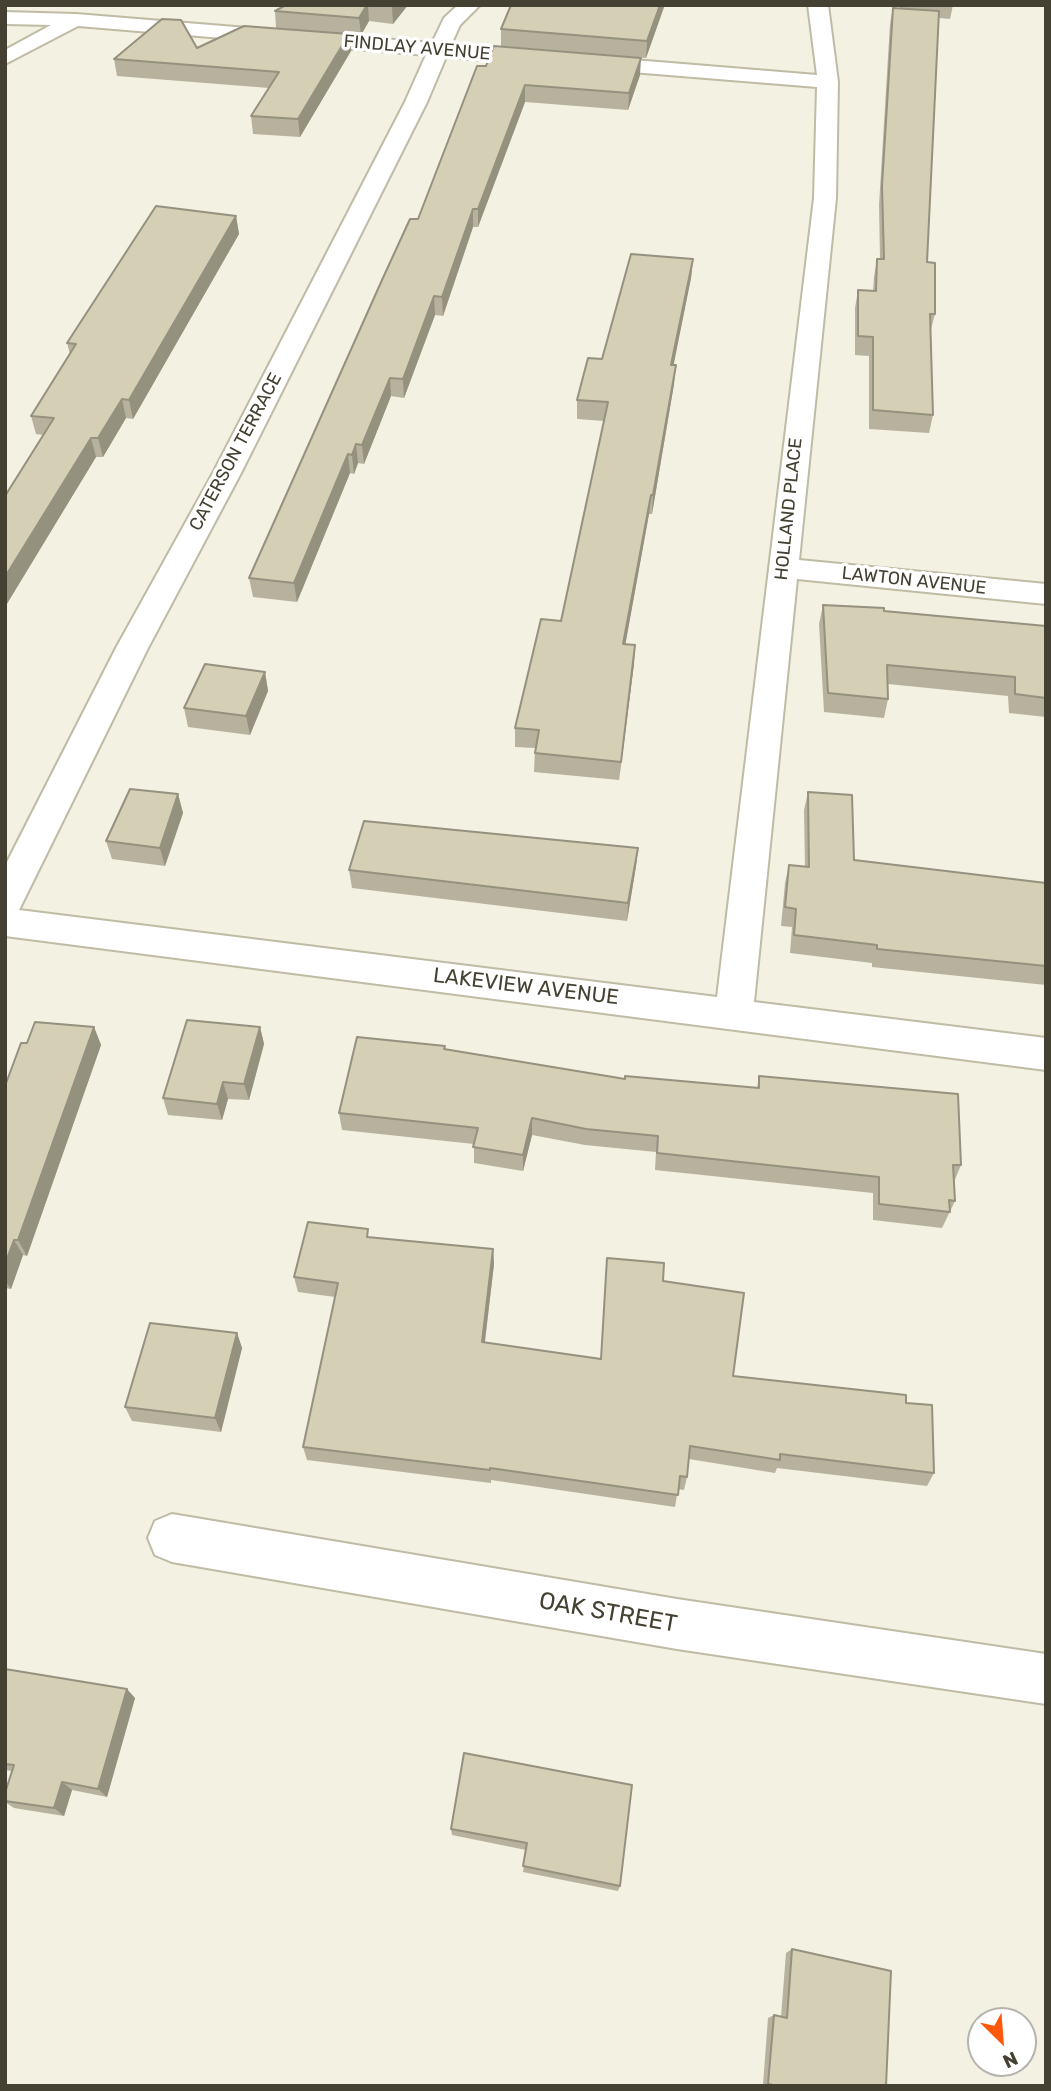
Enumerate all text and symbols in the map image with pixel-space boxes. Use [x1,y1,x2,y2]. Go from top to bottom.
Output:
street label: FINDLAY AVENUE [343,31,491,65]
street label: CATERSON TERRACE [185,369,287,535]
street label: HOLLAND PLACE [771,437,807,581]
street label: LAWTON AVENUE [841,563,987,599]
street label: LAKEVIEW AVENUE [432,963,620,1011]
street label: OAK STREET [537,1587,679,1639]
north arrow [967,2007,1037,2077]
text: N [999,2046,1021,2073]

